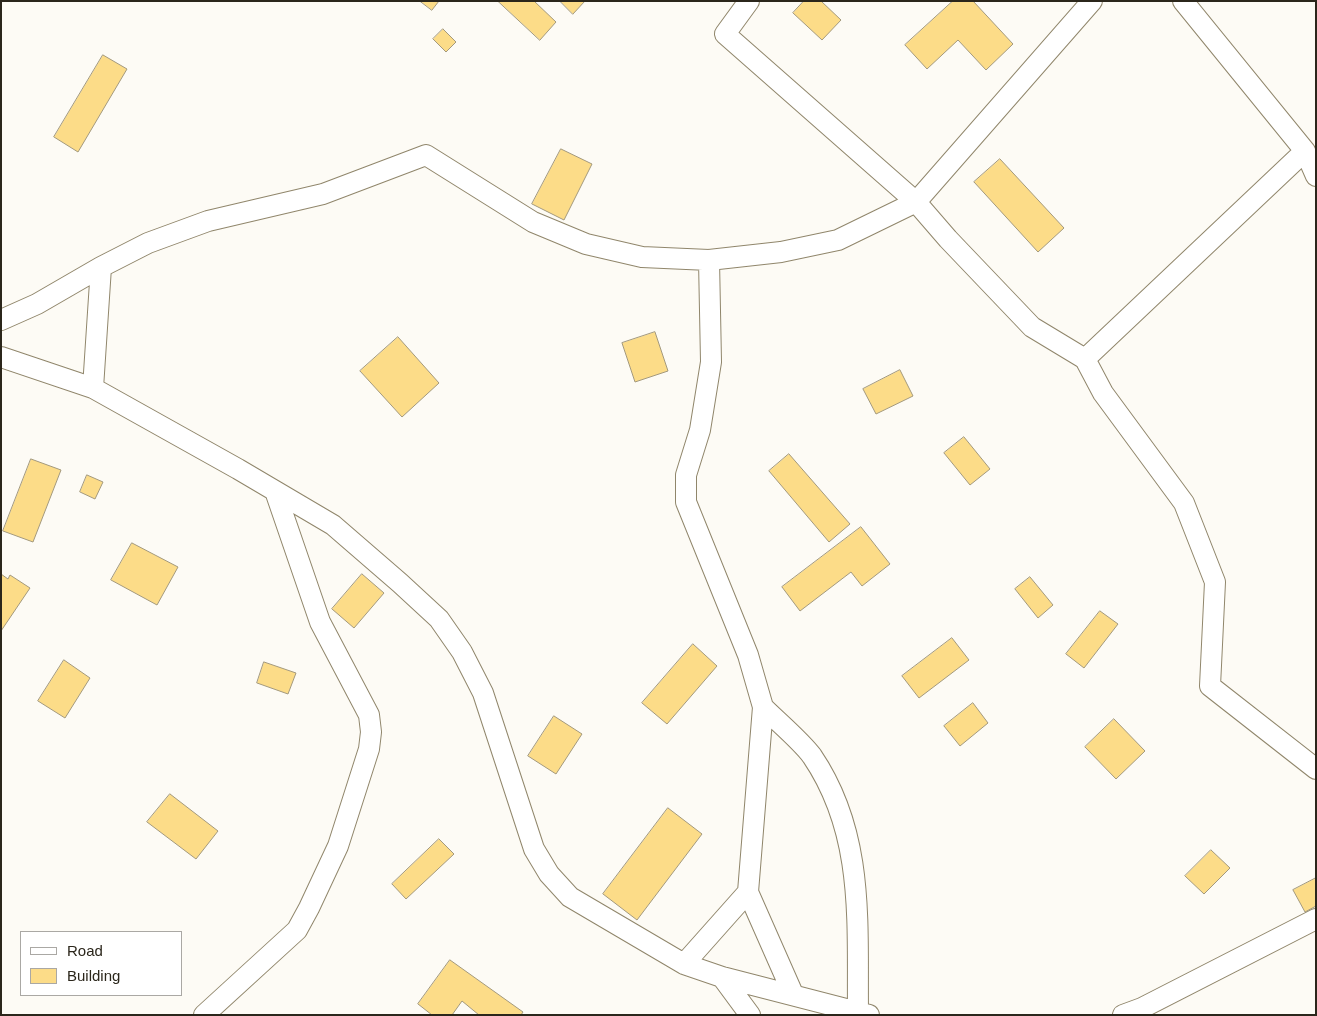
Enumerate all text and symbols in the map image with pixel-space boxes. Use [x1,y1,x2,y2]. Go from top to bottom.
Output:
legend [20,931,182,996]
text: Road [67,942,103,959]
text: Building [67,967,120,984]

